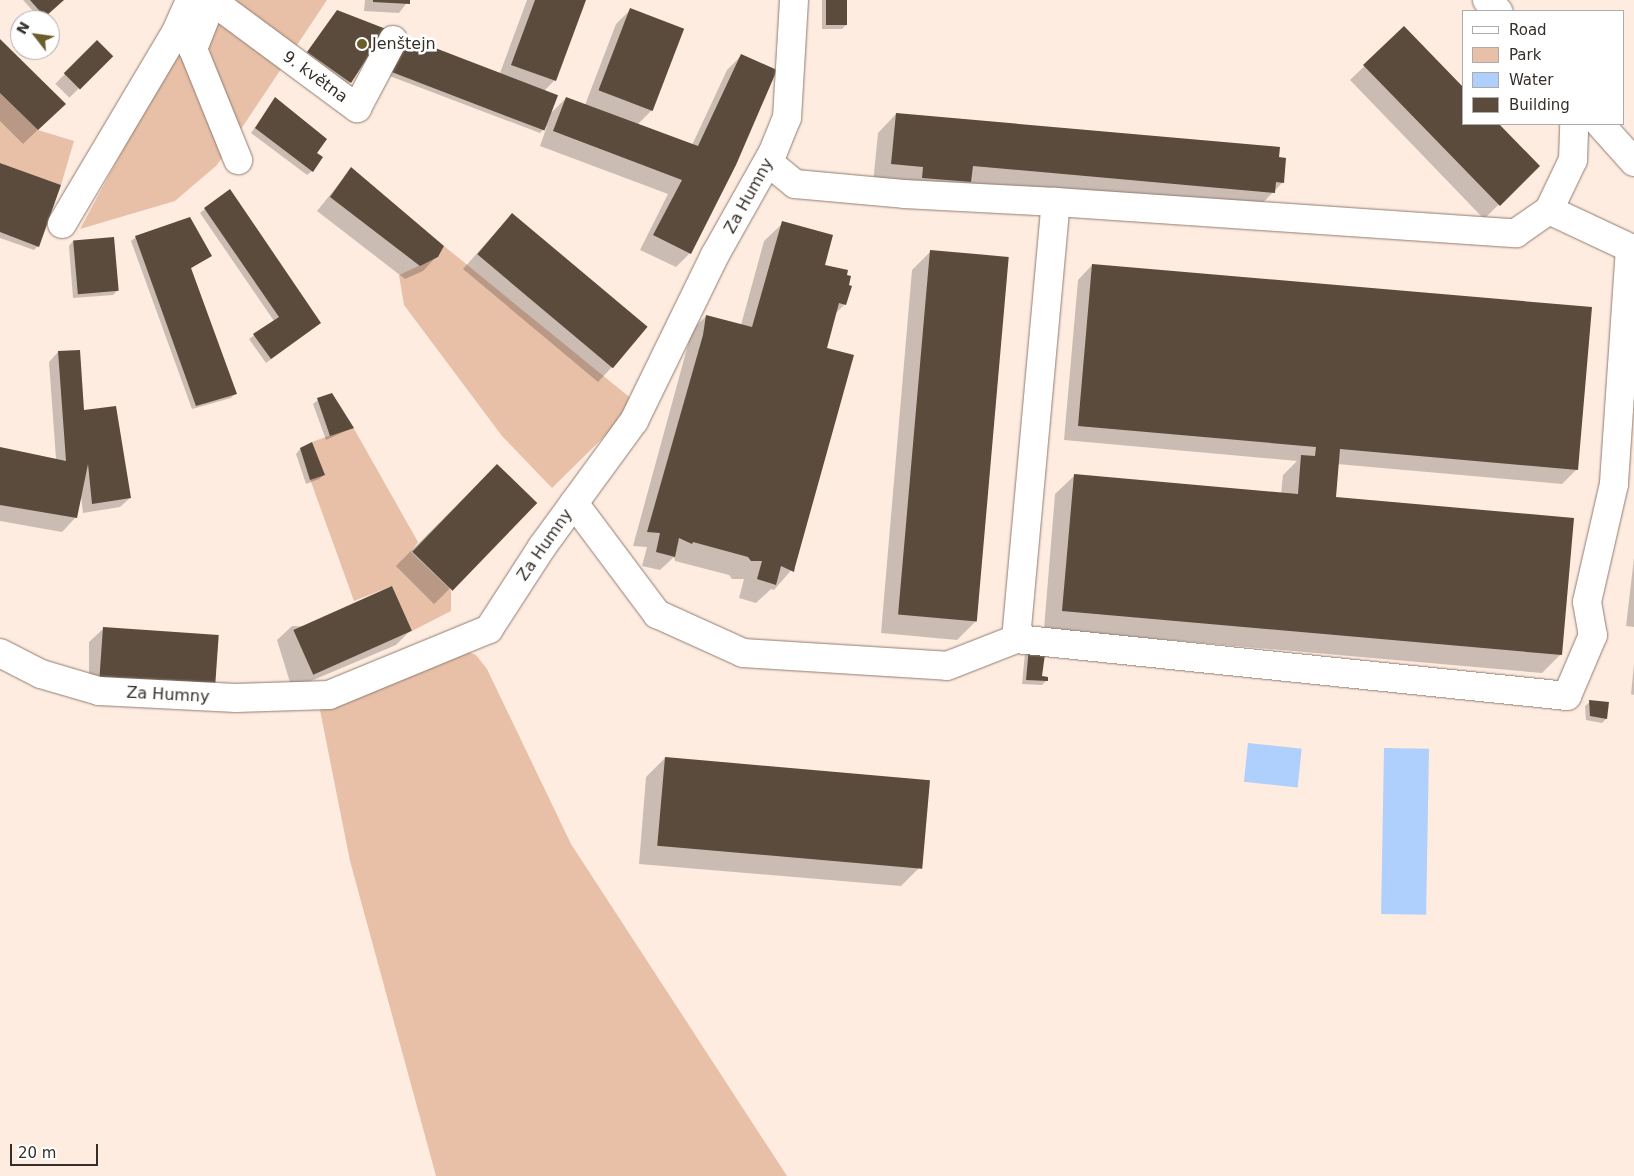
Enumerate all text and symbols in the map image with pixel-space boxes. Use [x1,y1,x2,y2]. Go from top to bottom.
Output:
north arrow [10,10,60,60]
legend [1462,10,1624,125]
text: N [13,19,33,37]
text: Road [1509,21,1547,39]
place label: Jenštejn [372,34,436,54]
marker: Jenštejn [356,38,368,50]
text: Park [1509,46,1541,64]
street label: 9. května [279,47,351,107]
text: Water [1509,71,1553,89]
text: Building [1509,96,1570,114]
street label: Za Humny [720,155,778,237]
street label: Za Humny [513,505,577,585]
street label: Za Humny [126,683,210,707]
scale bar [12,1134,100,1166]
text: 20 m [18,1144,56,1162]

